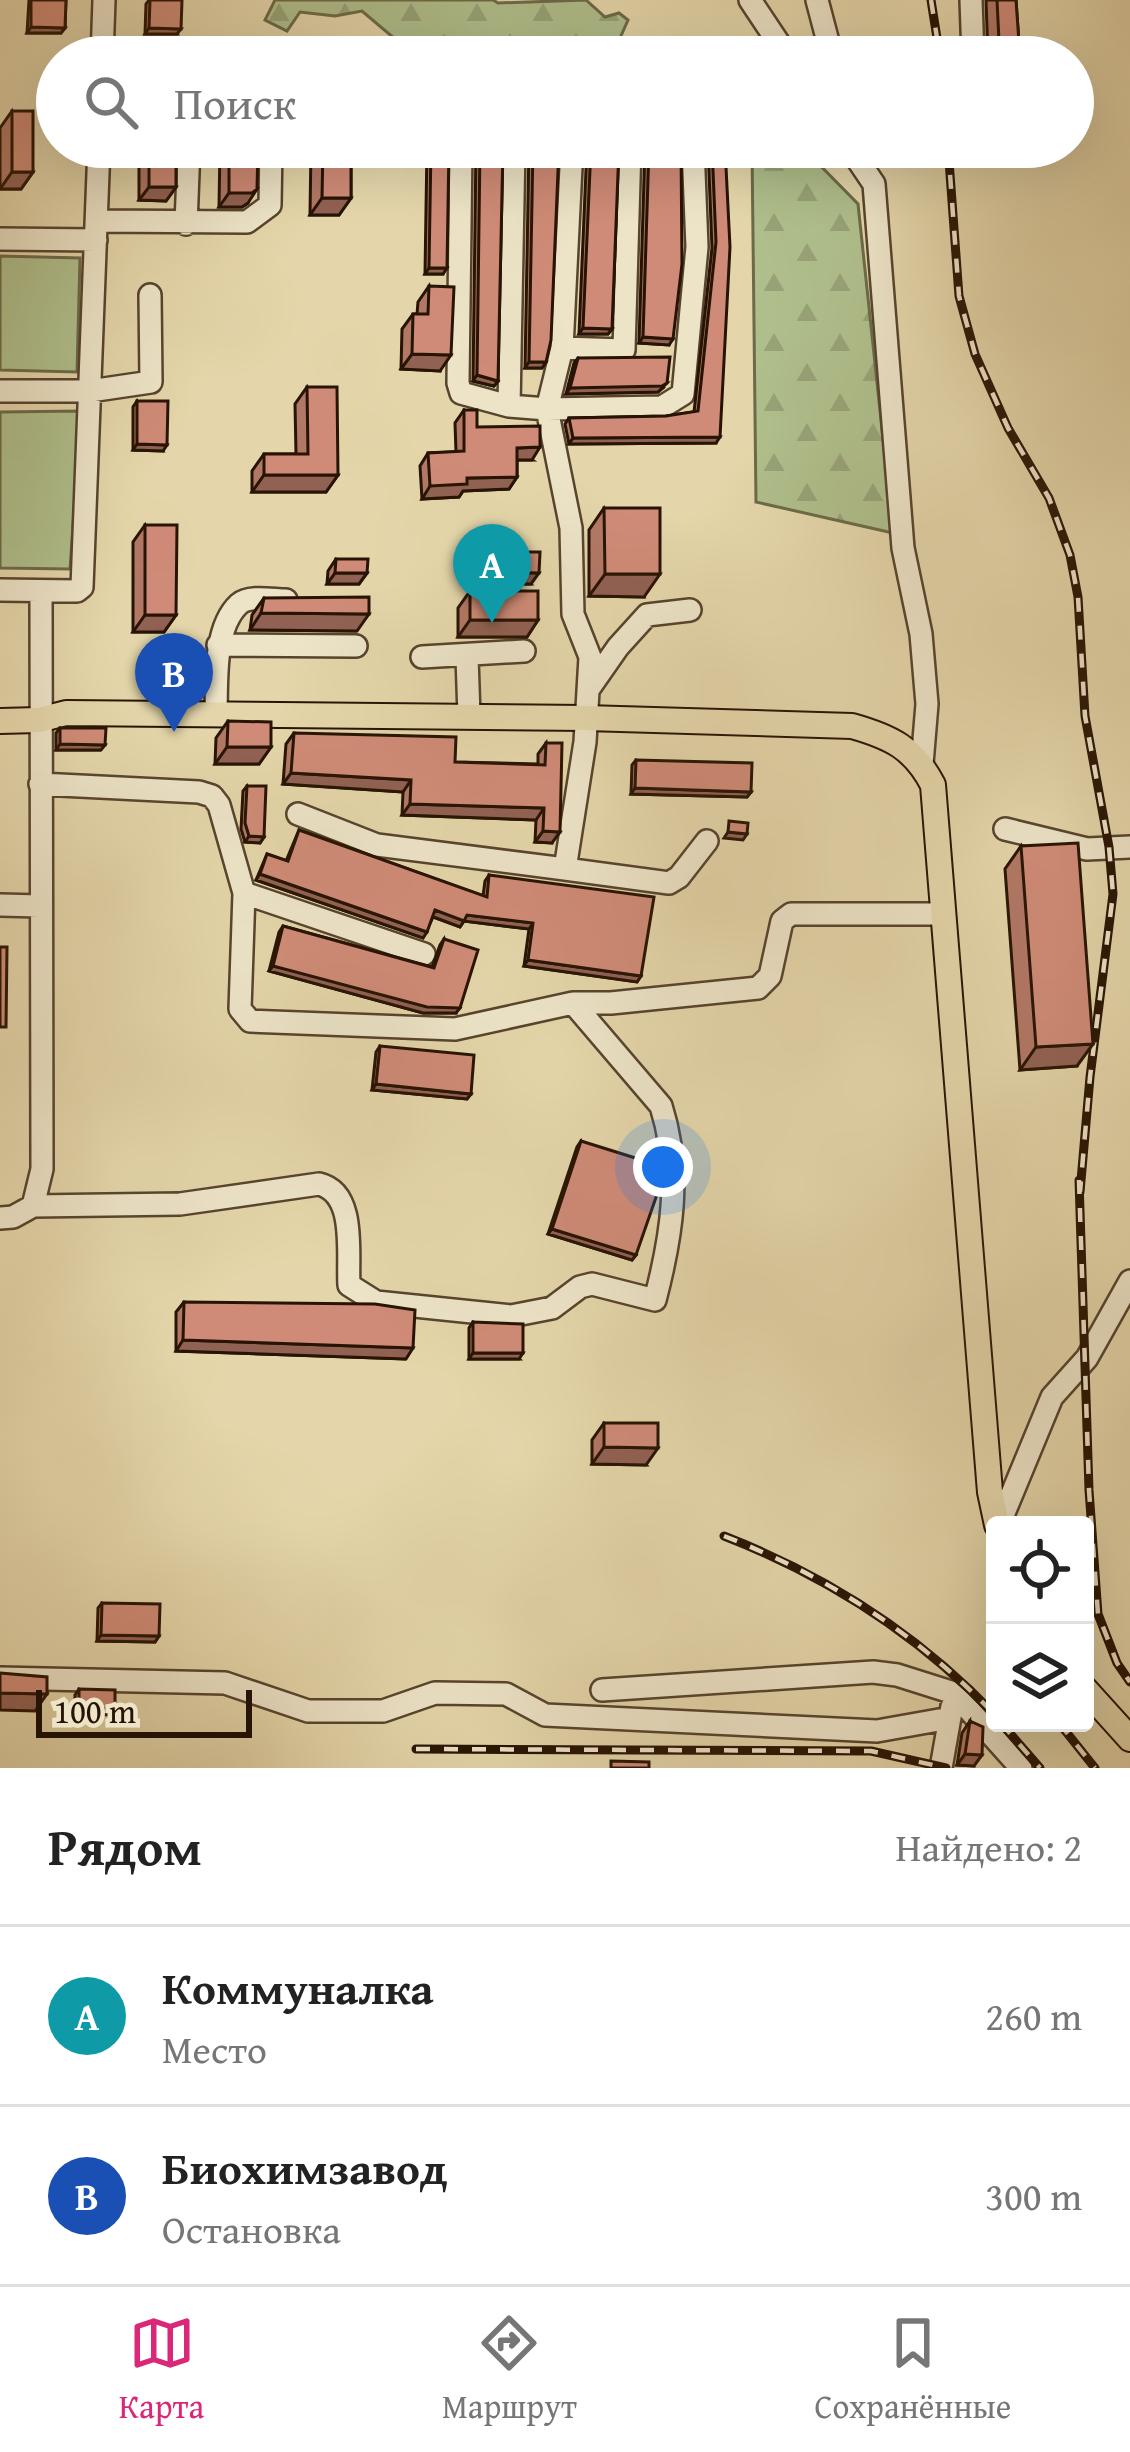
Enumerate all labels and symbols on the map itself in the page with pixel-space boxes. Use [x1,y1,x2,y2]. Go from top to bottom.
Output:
pin: A [453,524,531,623]
pin: B [135,633,213,732]
your location [633,1137,693,1197]
scale bar [36,1684,252,1737]

